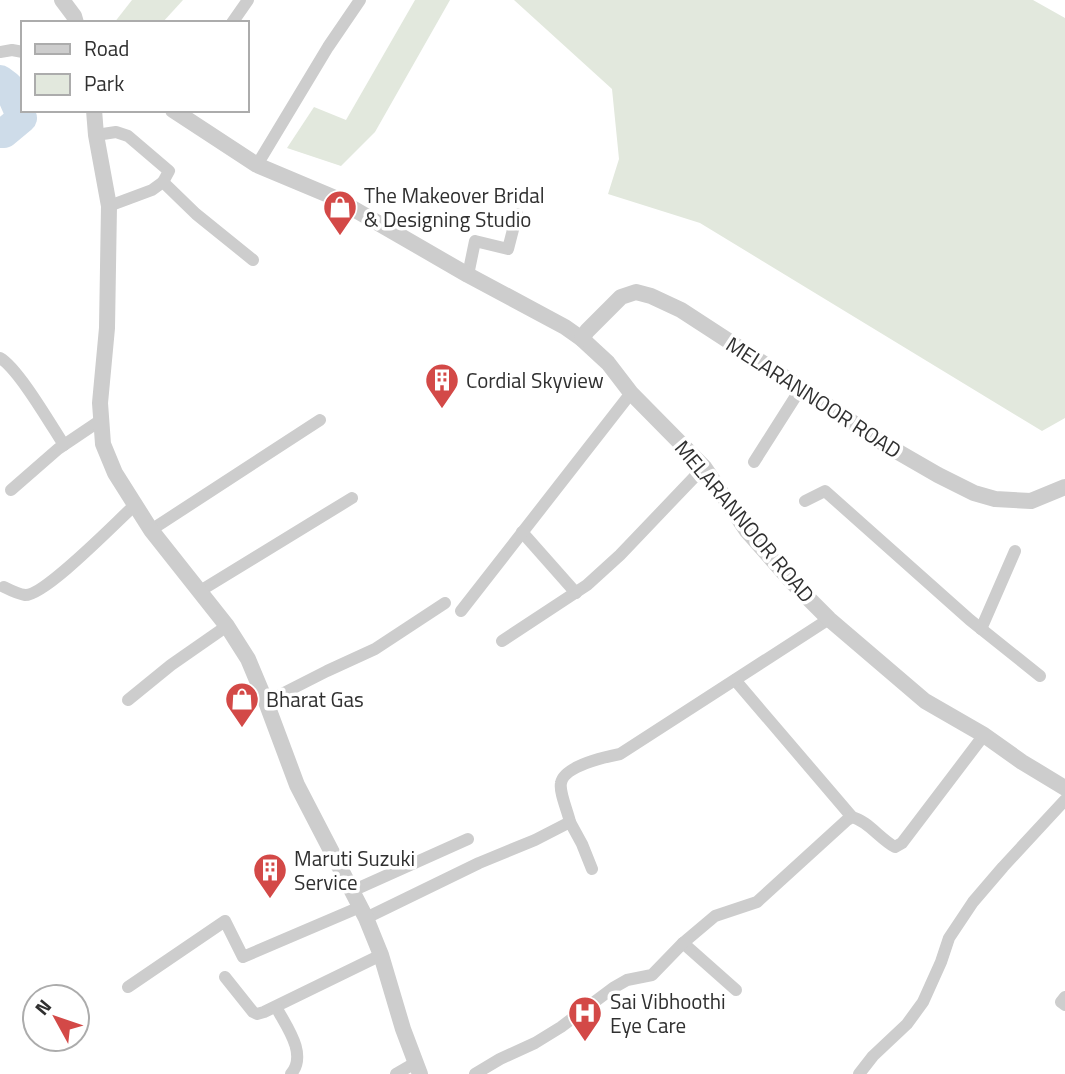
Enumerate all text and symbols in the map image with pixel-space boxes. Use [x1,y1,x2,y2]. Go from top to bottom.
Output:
legend [21,21,248,112]
text: Road [84,32,129,64]
text: Park [84,67,124,99]
place label: The Makeover Bridal & Designing Studio [364,179,545,235]
shop icon: The Makeover Bridal & Designing Studio [321,188,359,237]
street label: MELARANNOOR ROAD [720,328,908,466]
building icon: Cordial Skyview [423,361,461,410]
place label: Cordial Skyview [466,364,604,396]
street label: MELARANNOOR ROAD [667,433,823,609]
shop icon: Bharat Gas [223,680,261,729]
place label: Bharat Gas [266,683,364,715]
place label: Maruti Suzuki Service [294,842,415,898]
building icon: Maruti Suzuki Service [251,851,289,900]
north arrow [21,983,91,1053]
place label: Sai Vibhoothi Eye Care [610,985,726,1041]
text: N [27,992,58,1021]
hospital icon: Sai Vibhoothi Eye Care [566,994,604,1043]

